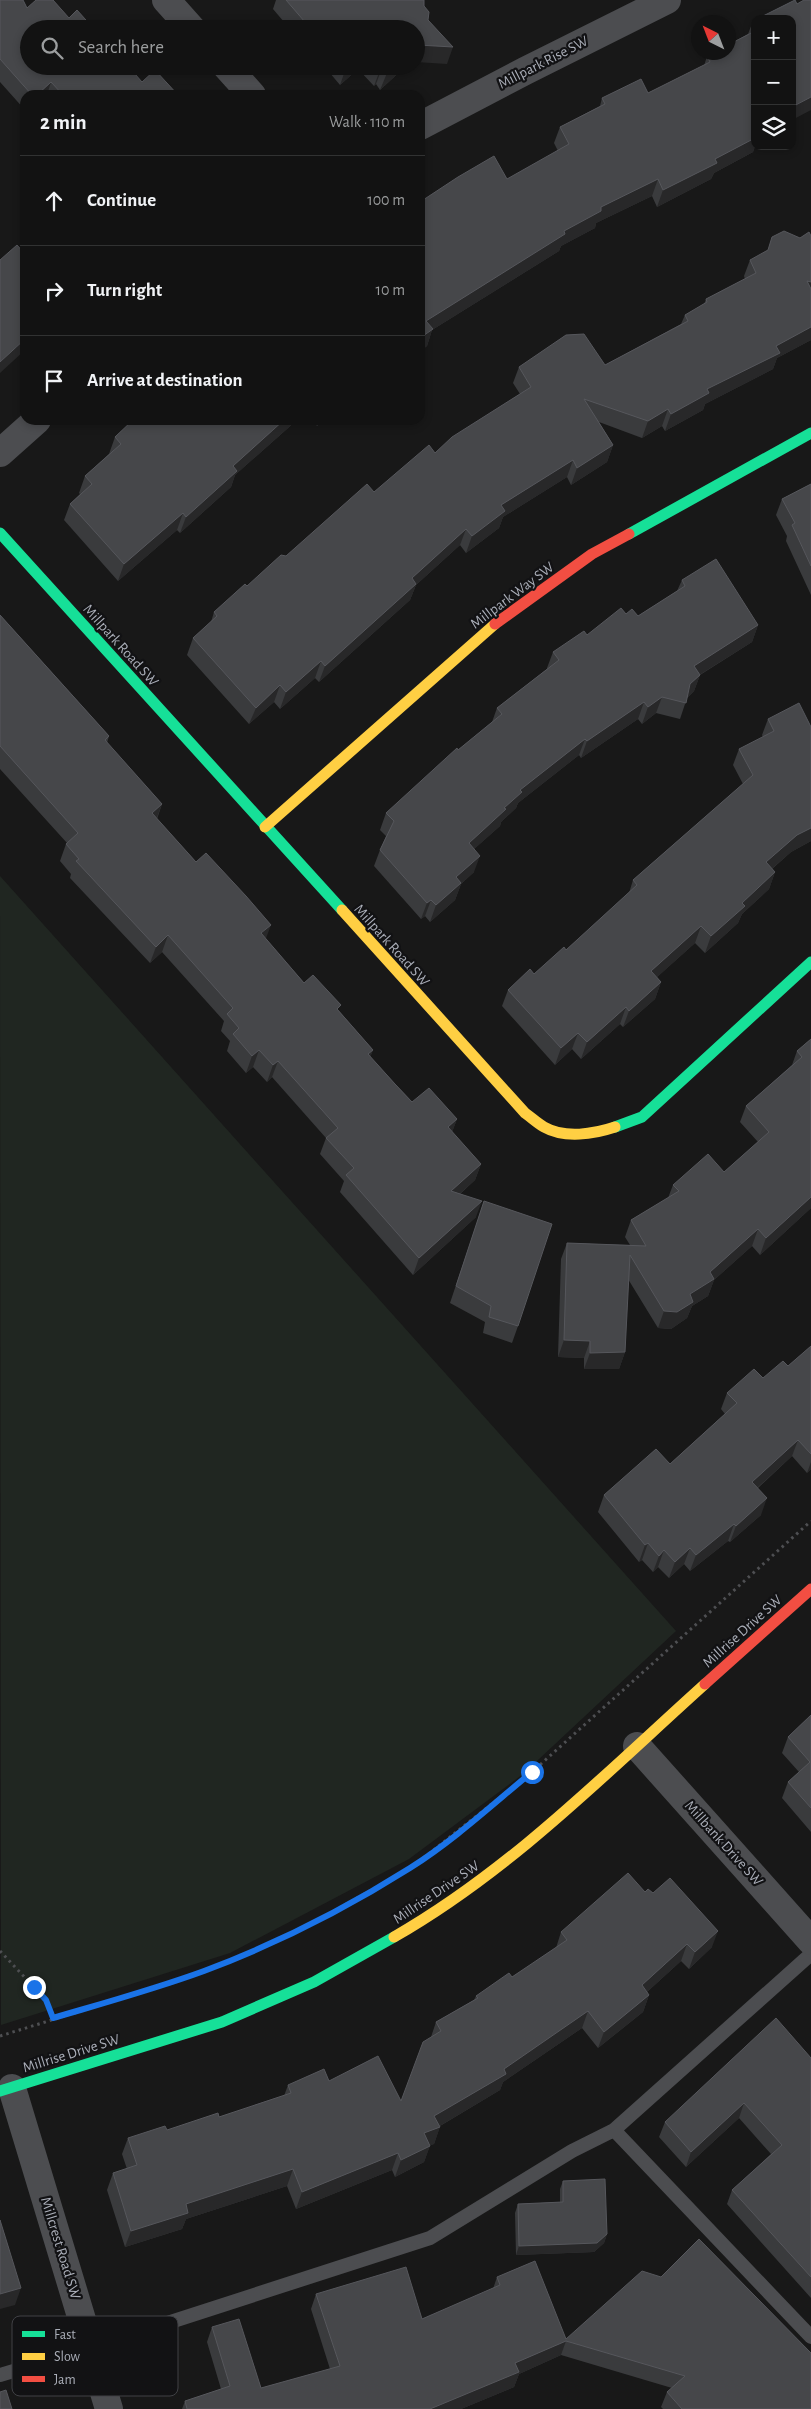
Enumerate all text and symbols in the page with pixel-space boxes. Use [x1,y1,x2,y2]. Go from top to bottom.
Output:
north arrow [691,15,736,60]
map controls [751,15,796,150]
button: + [751,15,796,60]
search box [20,20,425,75]
street label: Millpark Rise SW [496,33,591,92]
icon: search [38,34,66,62]
text: Search here [78,38,164,57]
button: − [751,60,796,105]
button: layers [751,105,796,150]
text: 2 min [40,112,87,133]
text: Walk · 110 m [329,114,405,130]
icon: ahead [40,187,68,215]
text: Continue [87,191,156,210]
text: 100 m [367,192,405,208]
icon: right [40,277,68,305]
text: Turn right [87,281,162,300]
text: 10 m [376,282,405,298]
icon: arrive [40,367,68,395]
text: Arrive at destination [87,371,243,390]
street label: Millpark Way SW [468,559,557,632]
street label: Millpark Road SW [80,602,161,690]
street label: Millpark Road SW [351,902,432,990]
street label: Millrise Drive SW [700,1592,785,1671]
route start [521,1761,544,1784]
street label: Millbank Drive SW [682,1798,766,1889]
street label: Millrise Drive SW [390,1858,483,1927]
route end [23,1976,46,1999]
street label: Millrise Drive SW [21,2031,122,2075]
street label: Millcrest Road SW [38,2195,83,2302]
legend [12,2316,178,2396]
text: Fast [54,2328,76,2342]
text: Slow [54,2350,81,2364]
text: Jam [54,2373,76,2387]

